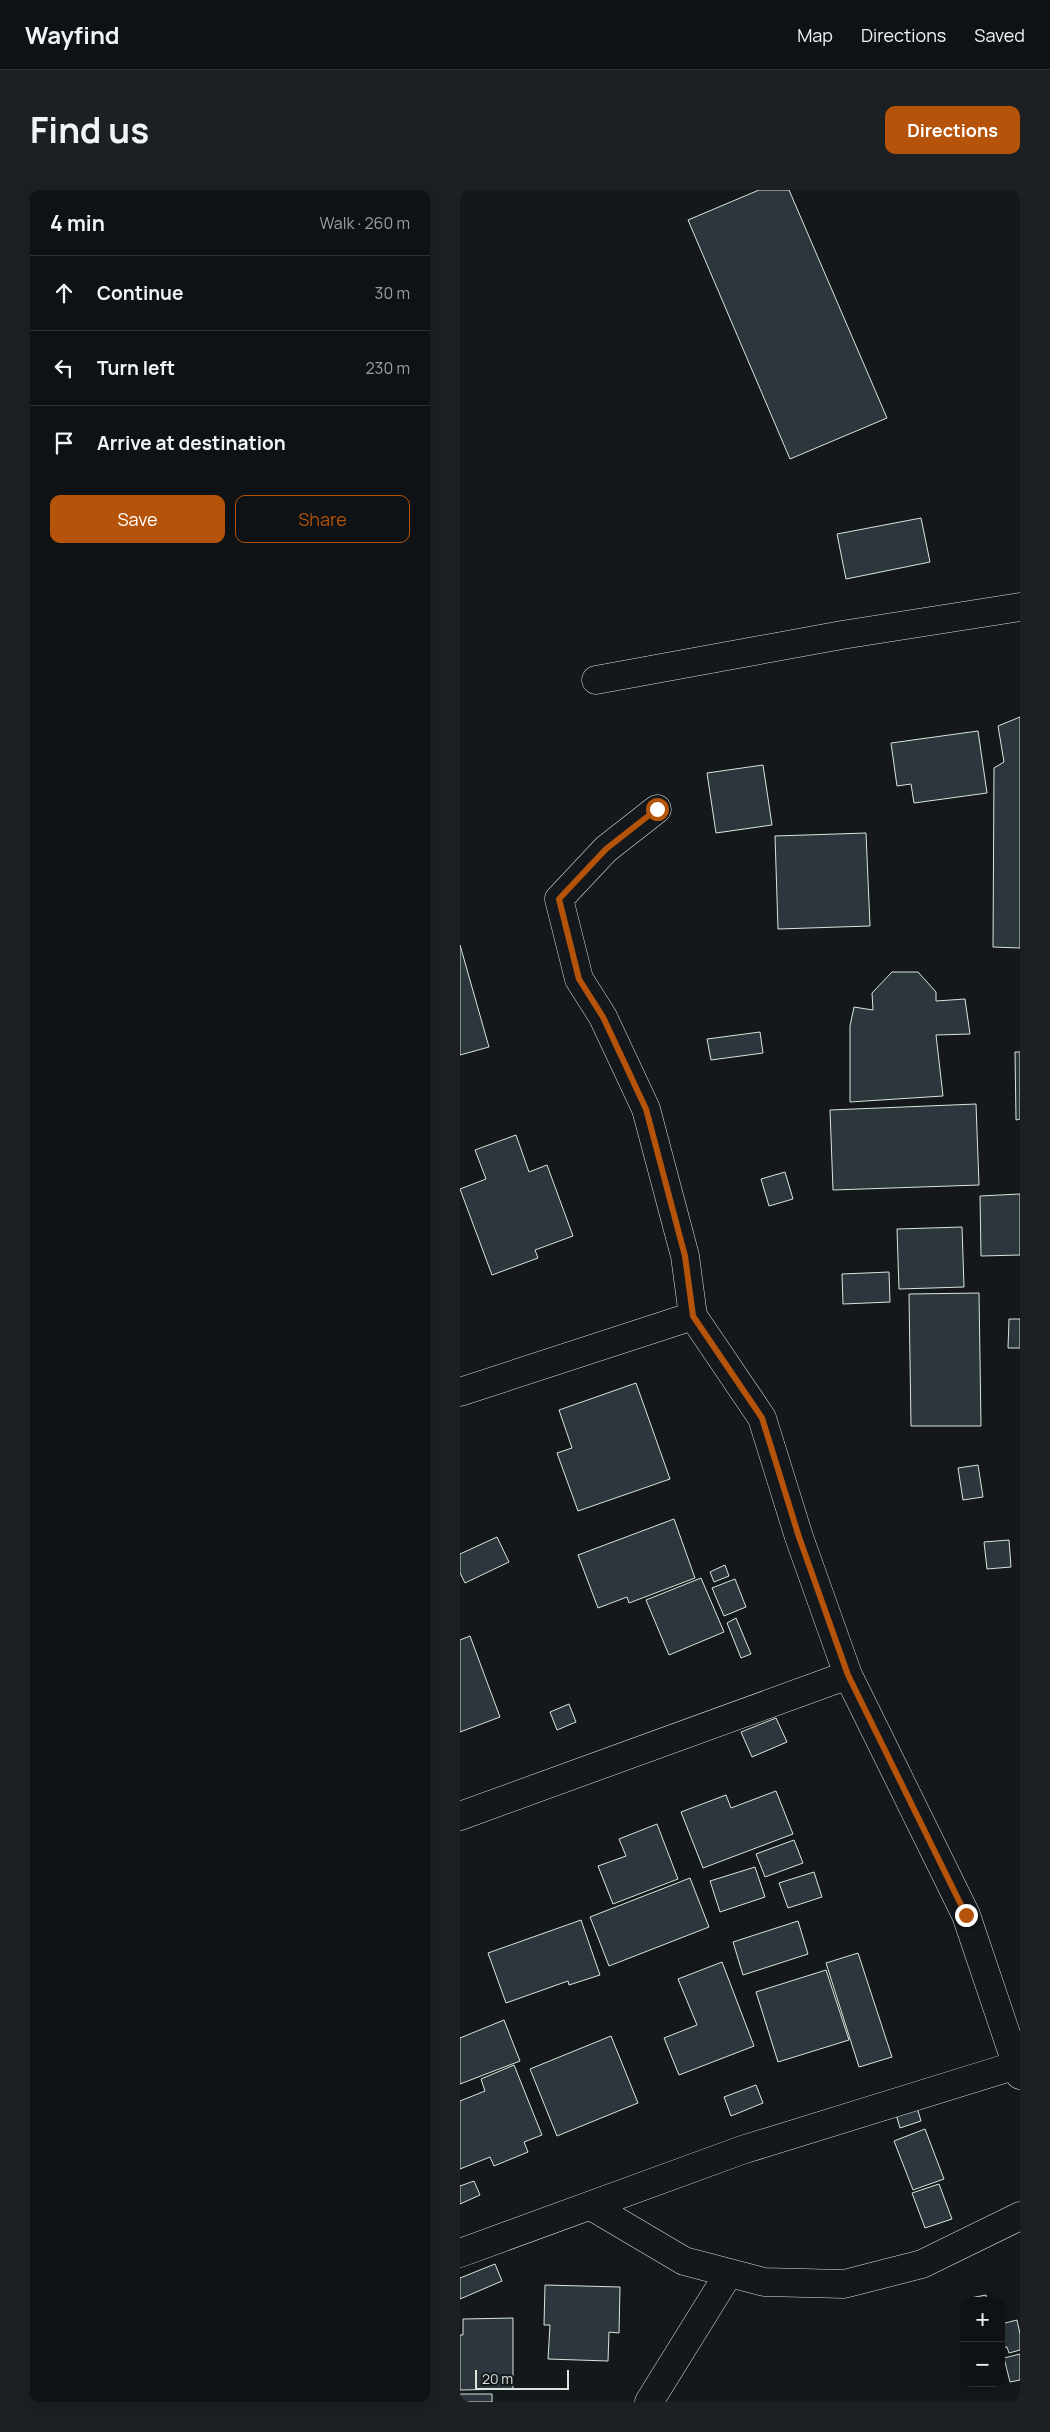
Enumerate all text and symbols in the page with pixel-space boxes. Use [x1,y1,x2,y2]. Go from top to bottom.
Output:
text: Wayfind [25,18,120,51]
text: Map [797,23,833,47]
text: Directions [861,23,946,47]
text: Saved [974,23,1025,47]
text: Find us [30,106,149,154]
button: Directions [885,106,1020,154]
text: 4 min [50,209,105,237]
text: Walk · 260 m [320,212,410,234]
icon: ahead [50,279,78,307]
text: Continue [97,280,183,306]
text: 30 m [375,282,410,304]
icon: left [50,354,78,382]
text: Turn left [97,355,175,381]
text: 230 m [366,357,410,379]
icon: arrive [50,429,78,457]
text: Arrive at destination [97,430,286,456]
button: Save [50,495,225,543]
button: Share [235,495,410,543]
route start [646,798,669,821]
route end [955,1904,978,1927]
map controls [960,2297,1005,2387]
button: + [960,2297,1005,2342]
button: − [960,2342,1005,2387]
scale bar [475,2367,569,2390]
text: 20 m [482,2369,513,2388]

